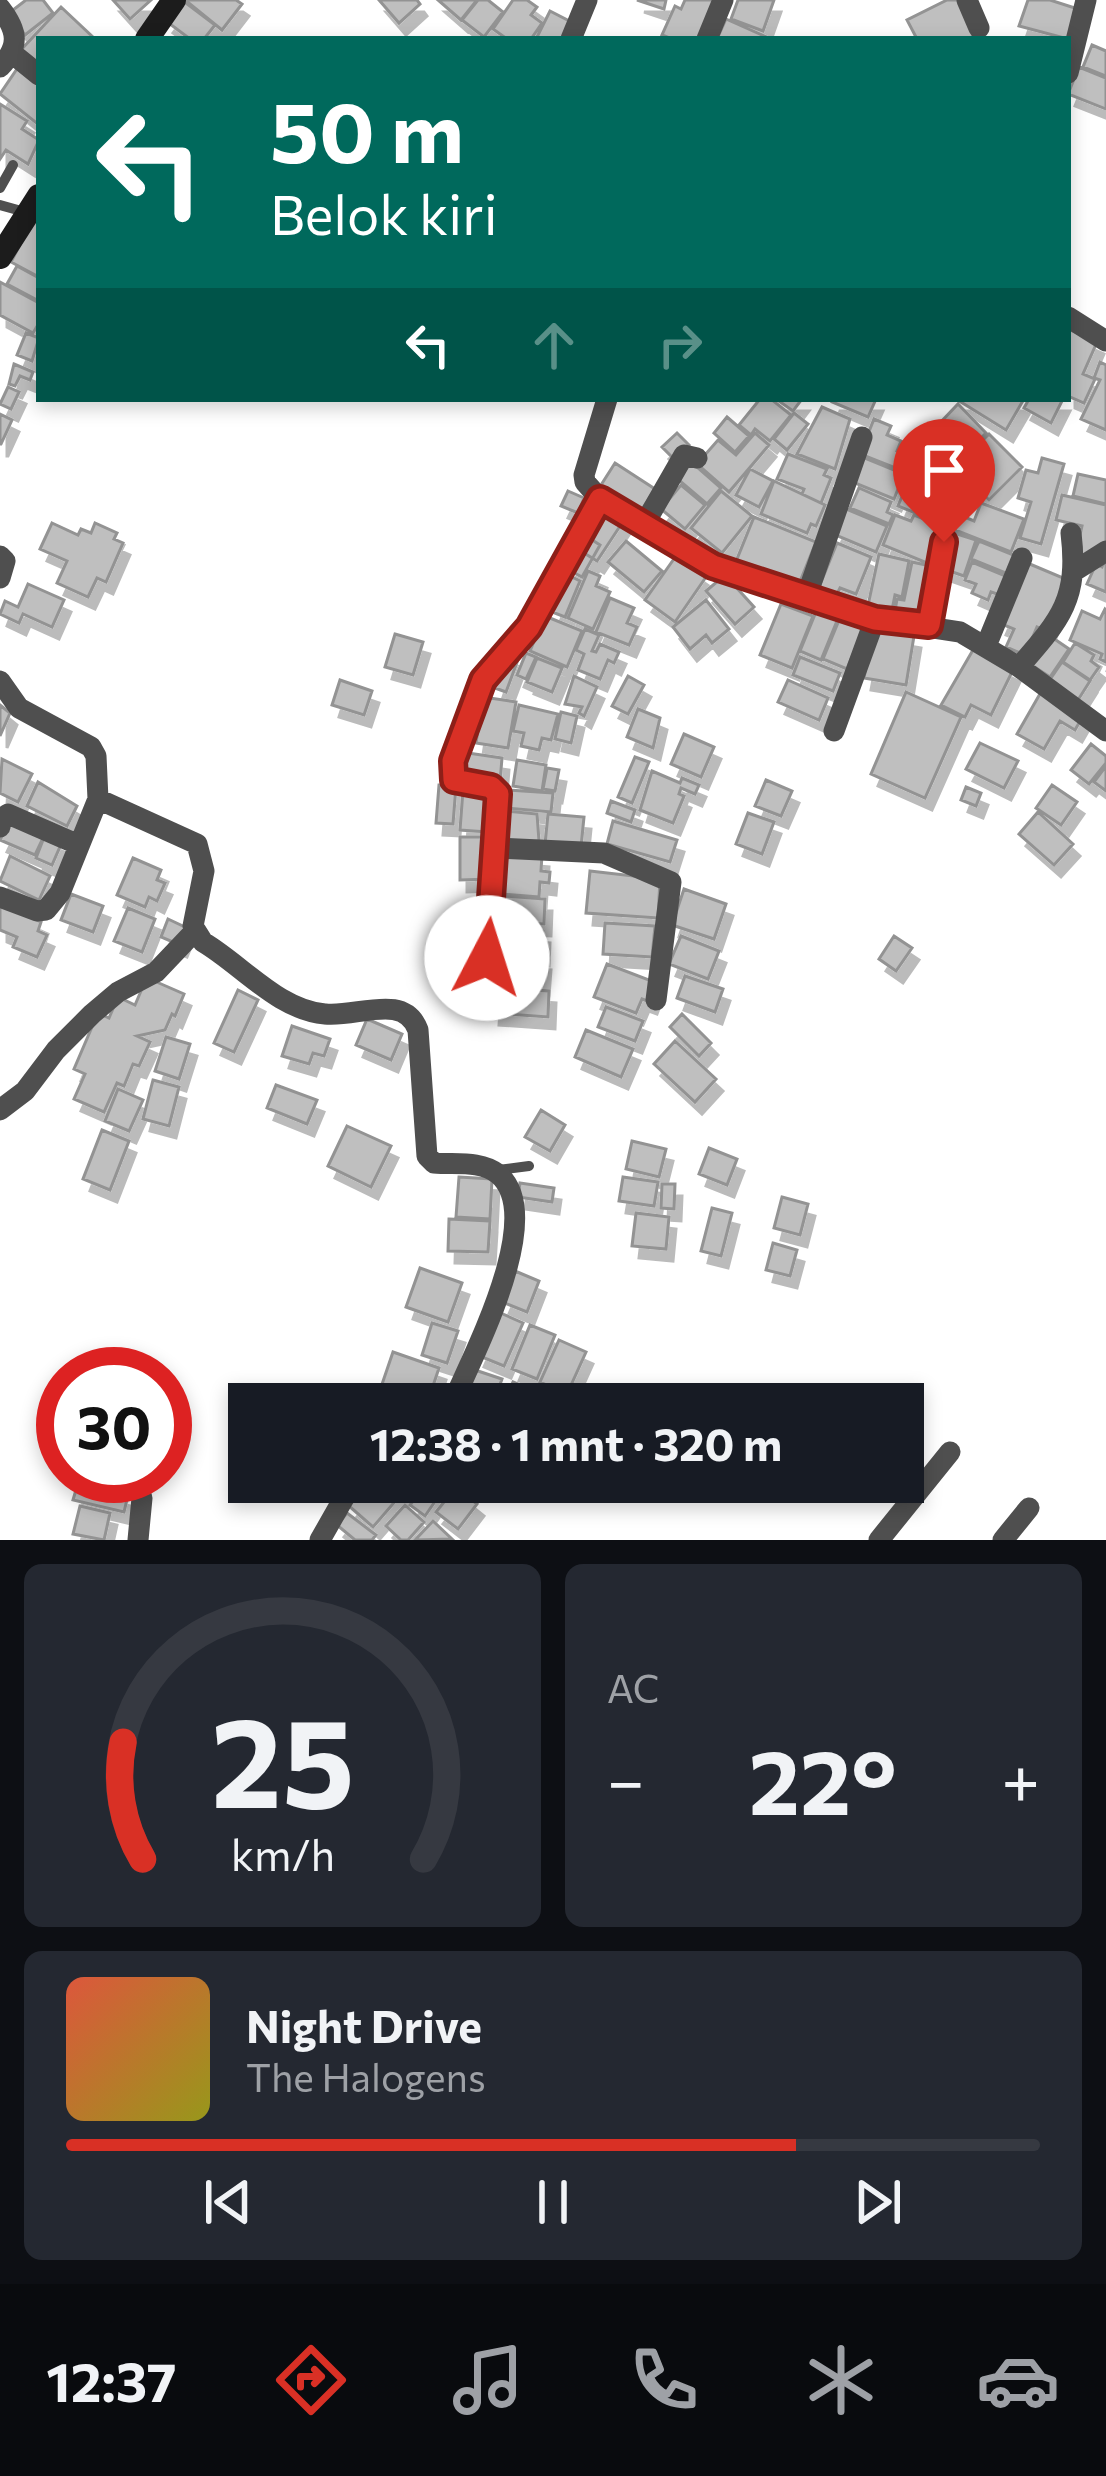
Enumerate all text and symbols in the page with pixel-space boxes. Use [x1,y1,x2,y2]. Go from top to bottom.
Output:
text: 50 m [270,78,464,180]
icon: left [72,84,228,240]
text: Belok kiri [270,180,498,246]
icon: left [395,312,461,378]
icon: ahead [521,312,587,378]
icon: right [647,312,713,378]
pin [893,419,995,542]
icon: arrive [911,437,977,503]
position arrow [424,895,550,1021]
speed limit sign: 30 [36,1347,192,1503]
text: 12:38 · 1 mnt · 320 m [370,1415,782,1470]
text: AC [607,1663,659,1711]
text: 25 [211,1681,354,1834]
text: 22° [749,1723,897,1834]
text: − [607,1738,645,1819]
text: + [1001,1738,1040,1819]
text: km/h [230,1826,335,1879]
text: Night Drive [246,1997,482,2052]
text: The Halogens [246,2052,486,2100]
icon: previous [195,2169,261,2235]
icon: pause [520,2169,586,2235]
icon: next [845,2169,911,2235]
icon: directions [269,2338,353,2422]
icon: music [446,2338,530,2422]
icon: phone [622,2338,706,2422]
icon: climate [799,2338,883,2422]
icon: car [976,2338,1060,2422]
text: 12:37 [46,2347,176,2413]

